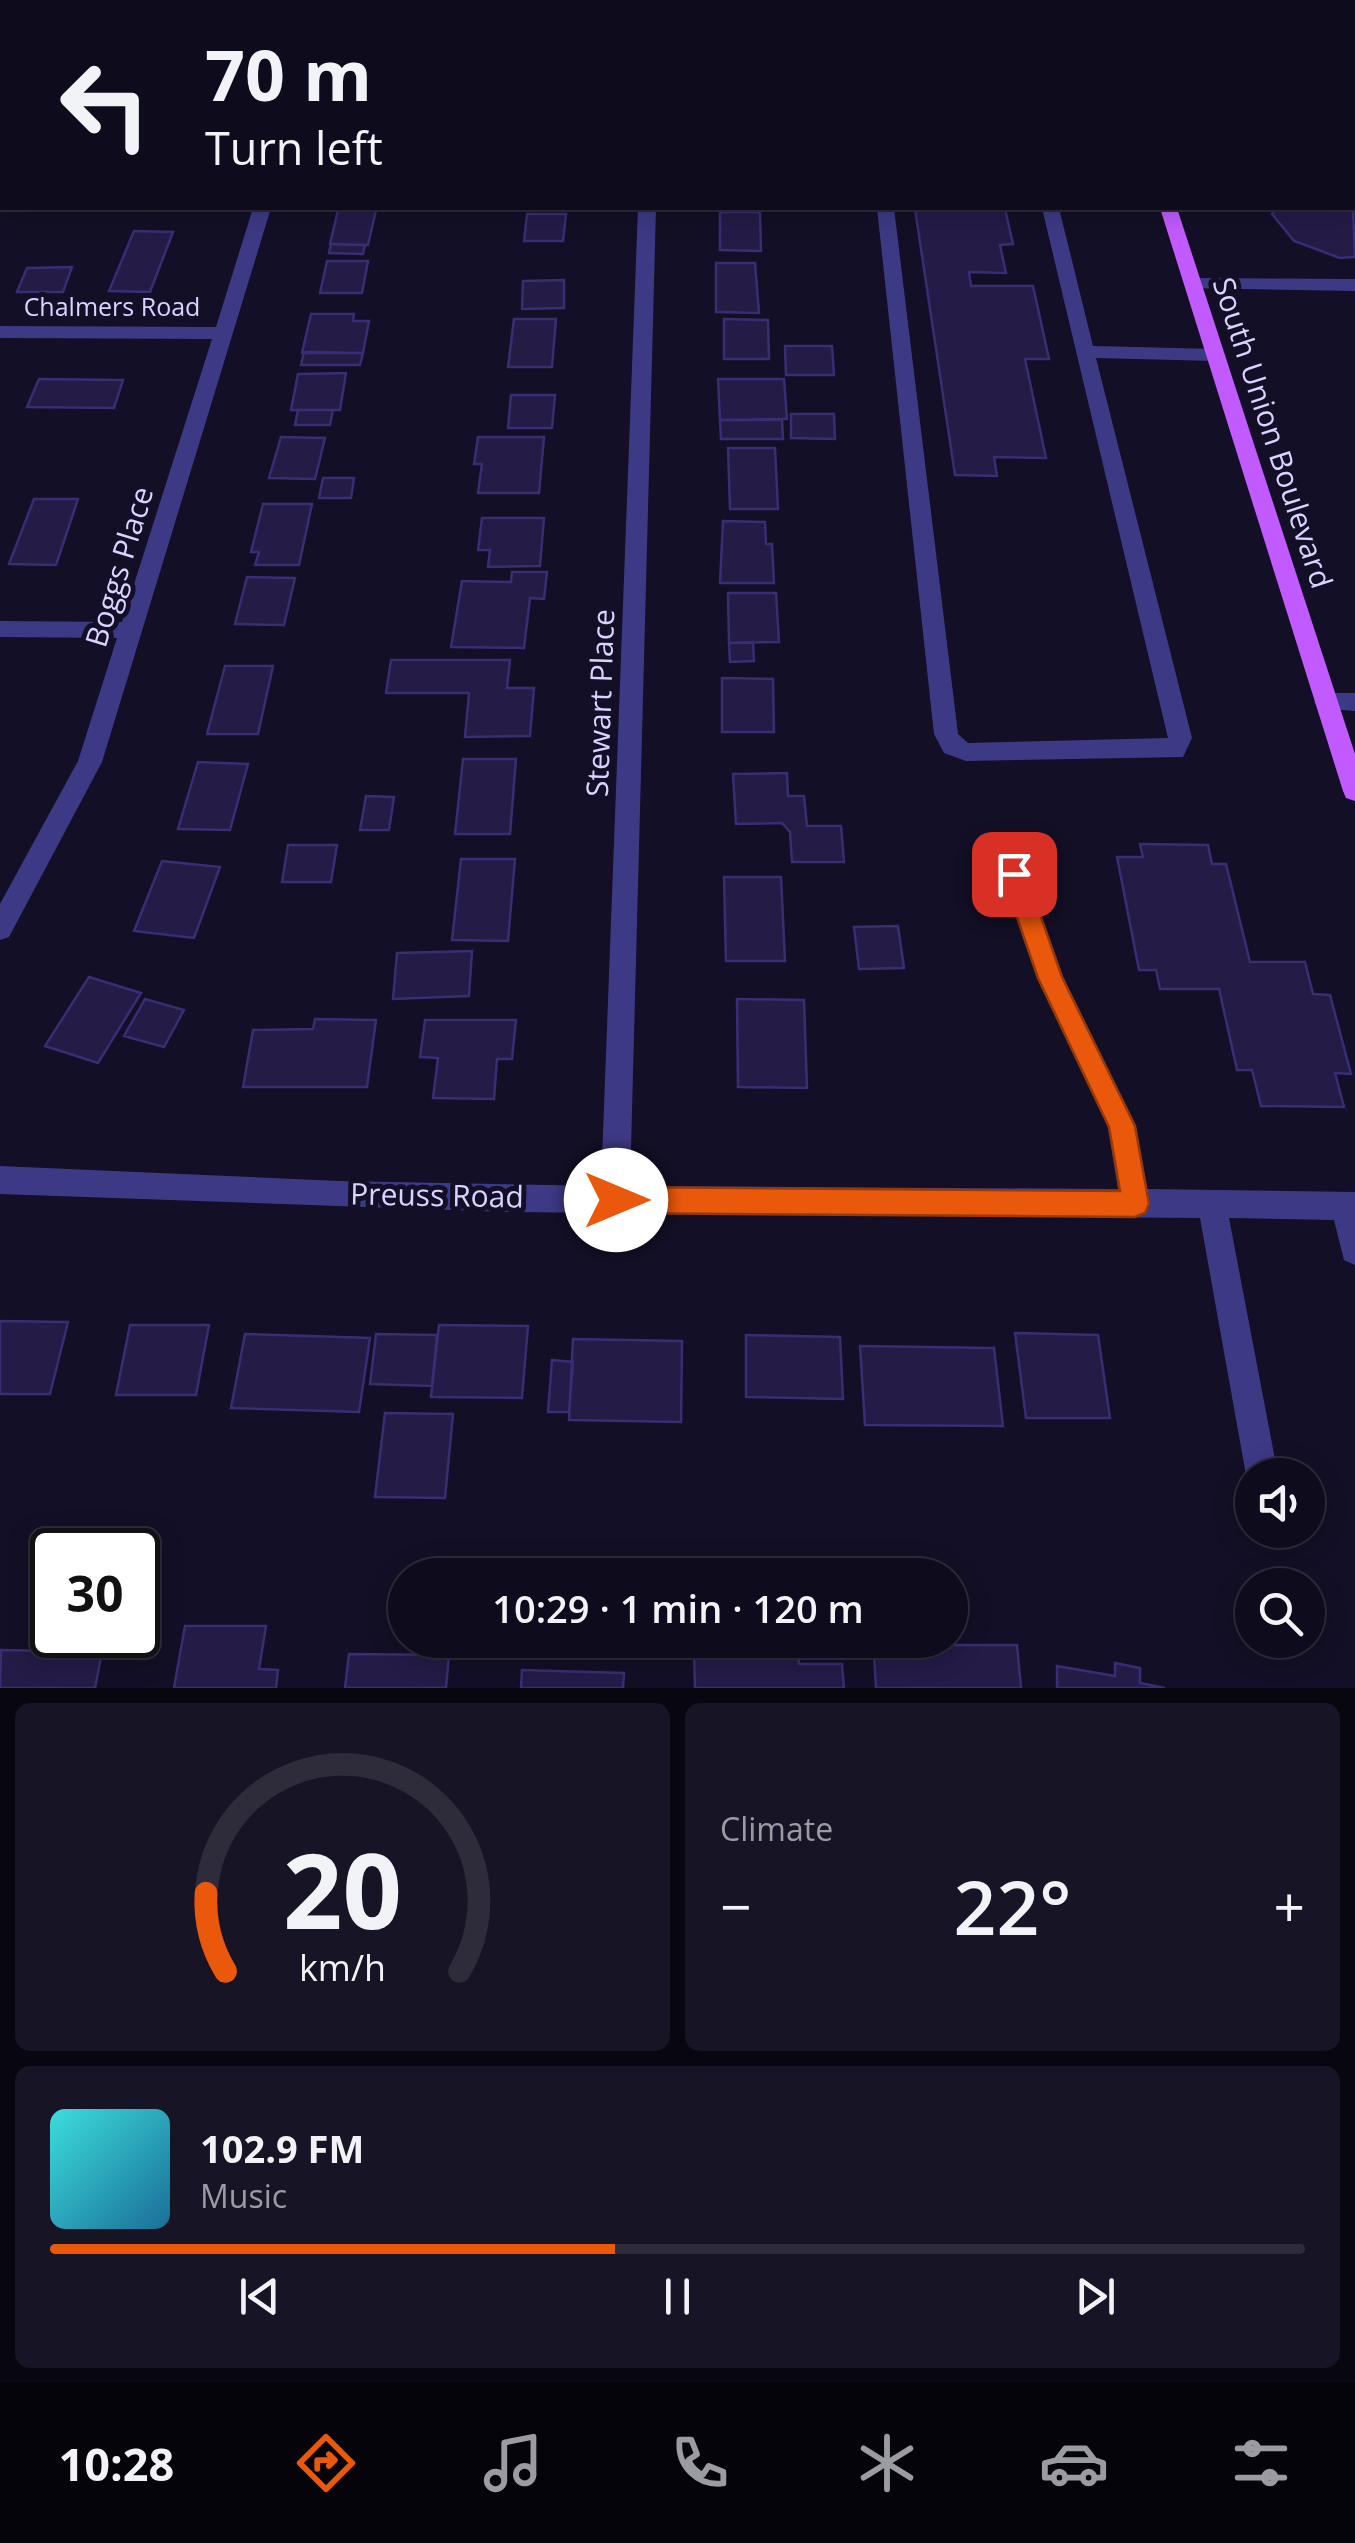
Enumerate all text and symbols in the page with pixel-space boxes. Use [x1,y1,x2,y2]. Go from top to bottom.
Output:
text: 70 m [205,26,372,122]
icon: left [40,40,170,170]
text: Turn left [205,117,383,178]
street label: South Union Boulevard [1204,272,1343,593]
street label: Chalmers Road [24,289,200,323]
street label: Boggs Place [75,481,162,652]
street label: Stewart Place [576,608,623,798]
pin [972,832,1057,917]
icon: arrive [987,847,1042,902]
position arrow [564,1148,668,1252]
street label: Preuss Road [350,1172,524,1217]
map controls [1235,1458,1325,1658]
button: sound [1235,1458,1325,1548]
speed limit sign: 30 [30,1528,160,1658]
button: search [1235,1568,1325,1658]
text: 10:29 · 1 min · 120 m [492,1582,864,1634]
text: Climate [720,1807,833,1850]
text: 20 [283,1818,402,1959]
text: 22° [954,1855,1071,1957]
text: − [720,1868,751,1943]
text: + [1274,1868,1305,1943]
text: km/h [299,1943,386,1991]
text: 102.9 FM [200,2122,364,2174]
text: Music [200,2174,287,2217]
icon: previous [232,2269,287,2324]
icon: pause [650,2269,705,2324]
icon: next [1068,2269,1123,2324]
icon: directions [291,2428,361,2498]
icon: music [478,2428,548,2498]
icon: phone [665,2428,735,2498]
icon: climate [852,2428,922,2498]
icon: car [1039,2428,1109,2498]
icon: filters [1226,2428,1296,2498]
text: 10:28 [59,2433,174,2494]

